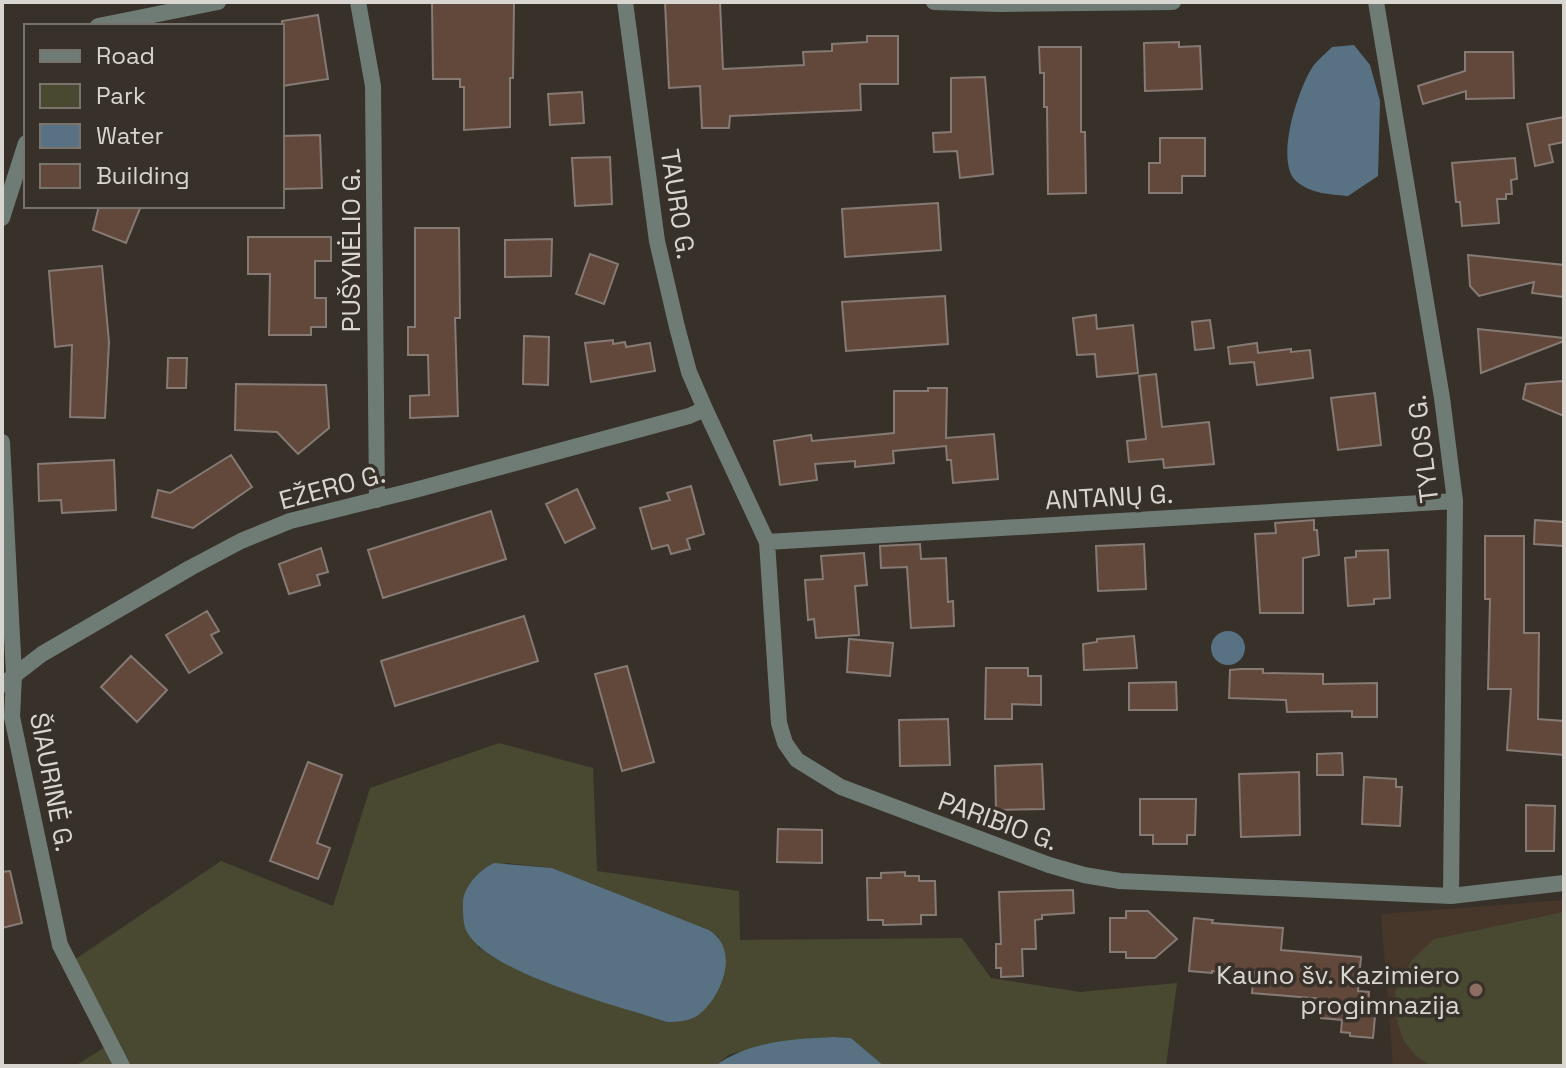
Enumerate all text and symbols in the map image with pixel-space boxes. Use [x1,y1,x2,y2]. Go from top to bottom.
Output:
legend [24,24,284,208]
text: Road [96,40,155,71]
text: Park [96,80,146,111]
text: Water [96,120,164,151]
street label: TAURO G. [653,147,703,261]
text: Building [96,160,190,191]
street label: PUŠYNĖLIO G. [334,168,368,332]
street label: TYLOS G. [1400,393,1446,505]
street label: EŽERO G. [275,457,389,517]
street label: ANTANŲ G. [1044,477,1174,517]
street label: ŠIAURINĖ G. [22,710,82,854]
street label: PARIBIO G. [934,784,1062,858]
place label: Kauno šv. Kazimiero progimnazija [1216,958,1460,1022]
marker: Kauno šv. Kazimiero progimnazija [1467,981,1485,999]

